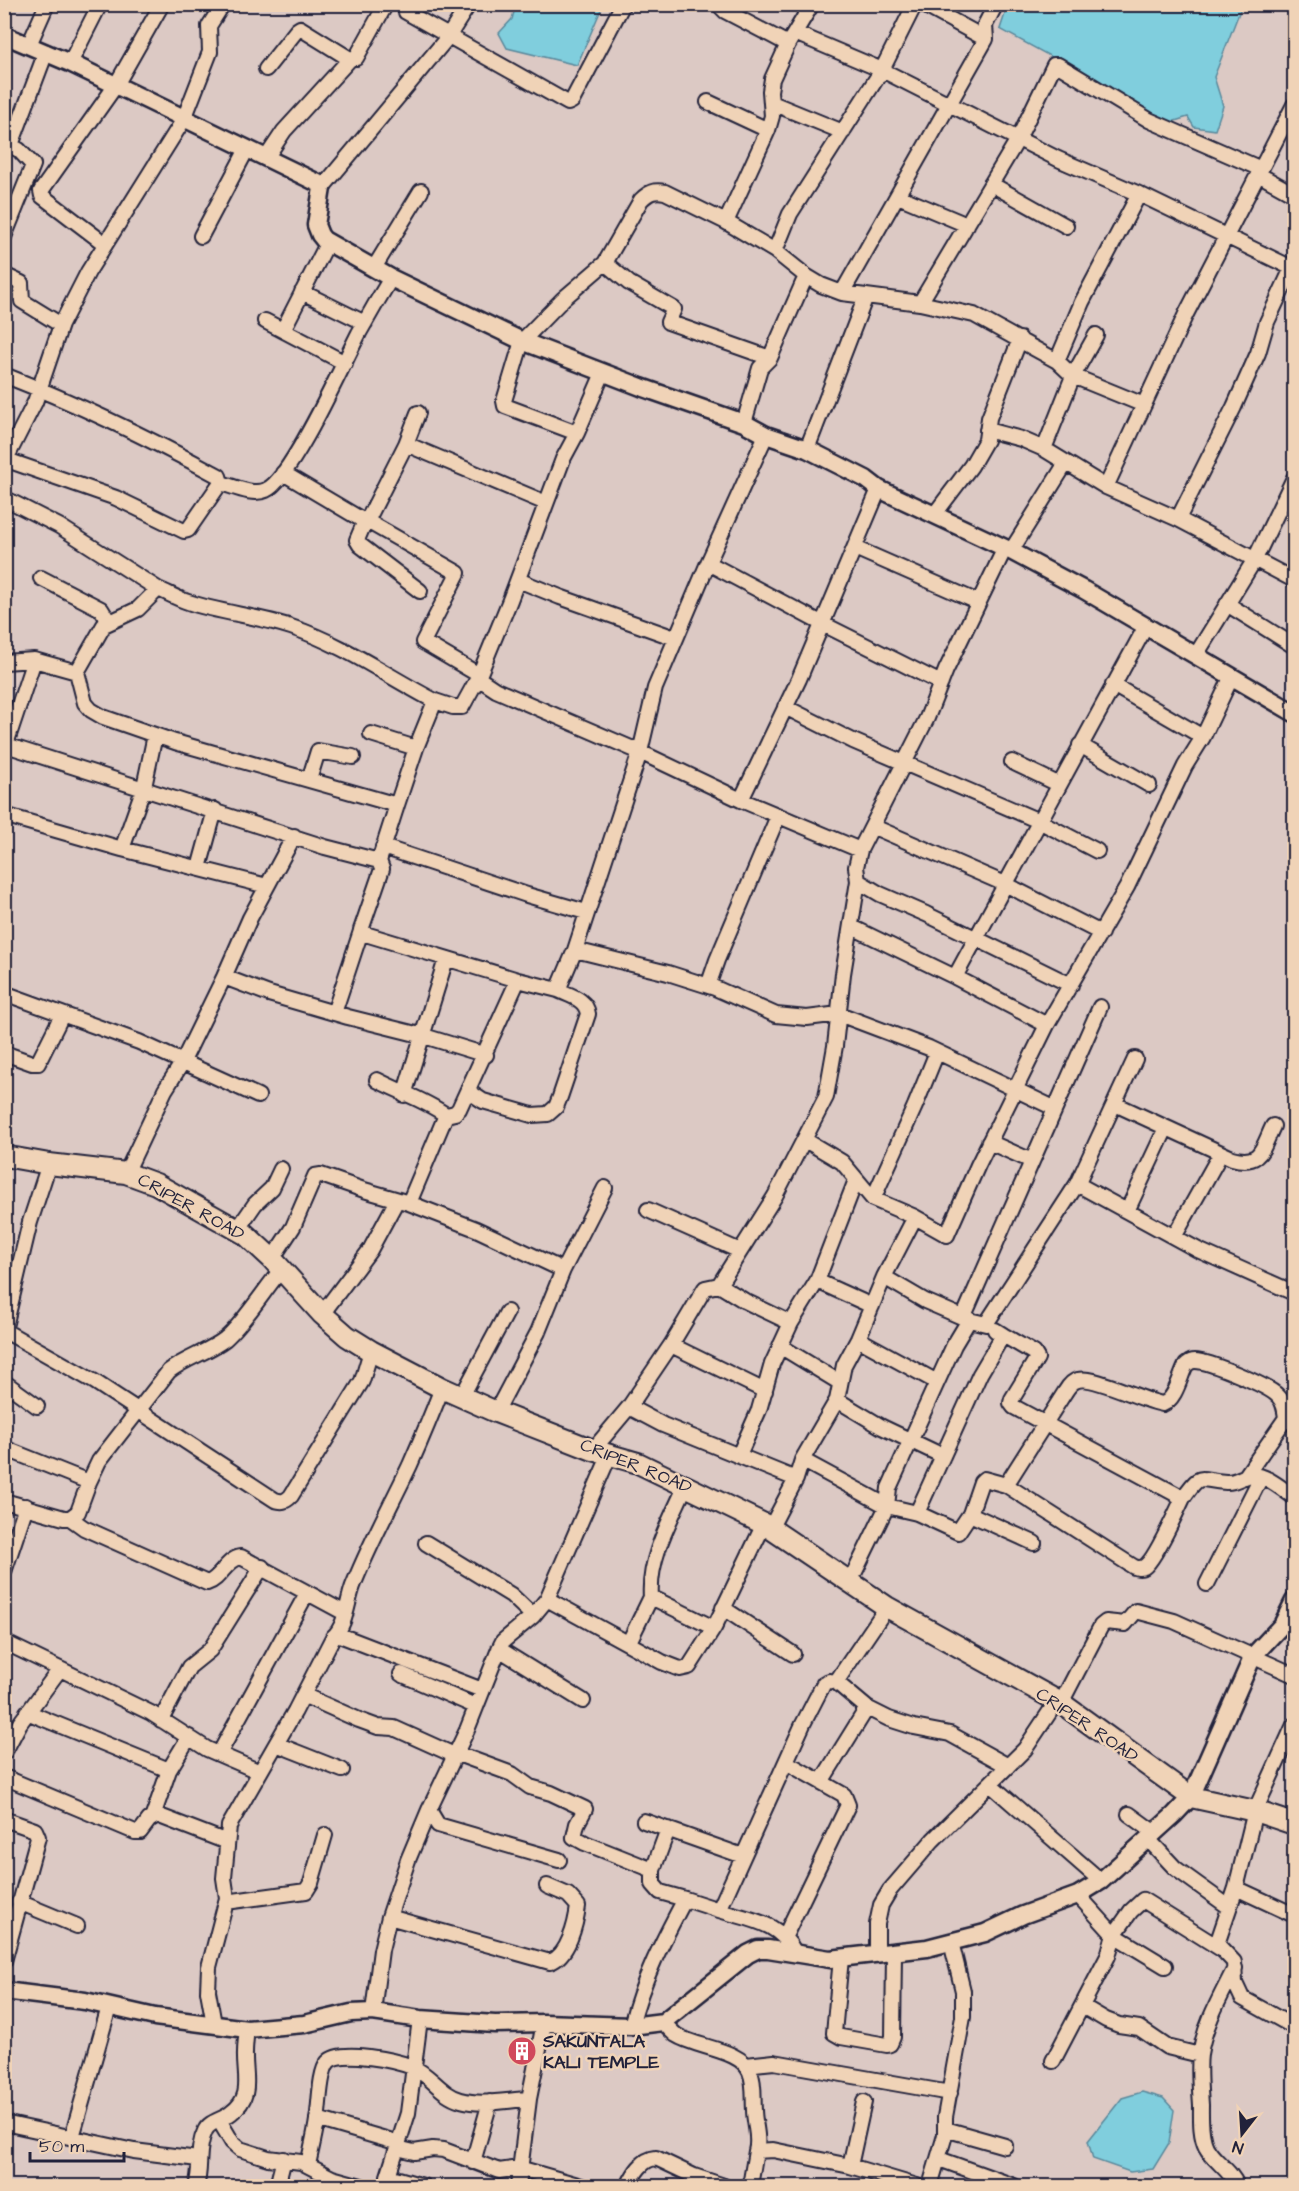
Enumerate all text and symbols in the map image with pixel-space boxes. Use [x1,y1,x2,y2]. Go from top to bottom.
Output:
street label: CRIPER ROAD [133,1167,249,1247]
street label: CRIPER ROAD [576,1432,696,1500]
street label: CRIPER ROAD [1031,1681,1143,1769]
place label: SAKUNTALA KALI TEMPLE [542,2029,660,2075]
building icon: SAKUNTALA KALI TEMPLE [506,2035,538,2067]
north arrow [1212,2104,1272,2164]
scale bar [30,2125,124,2163]
text: 50 m [39,2134,84,2159]
text: N [1230,2135,1246,2159]

